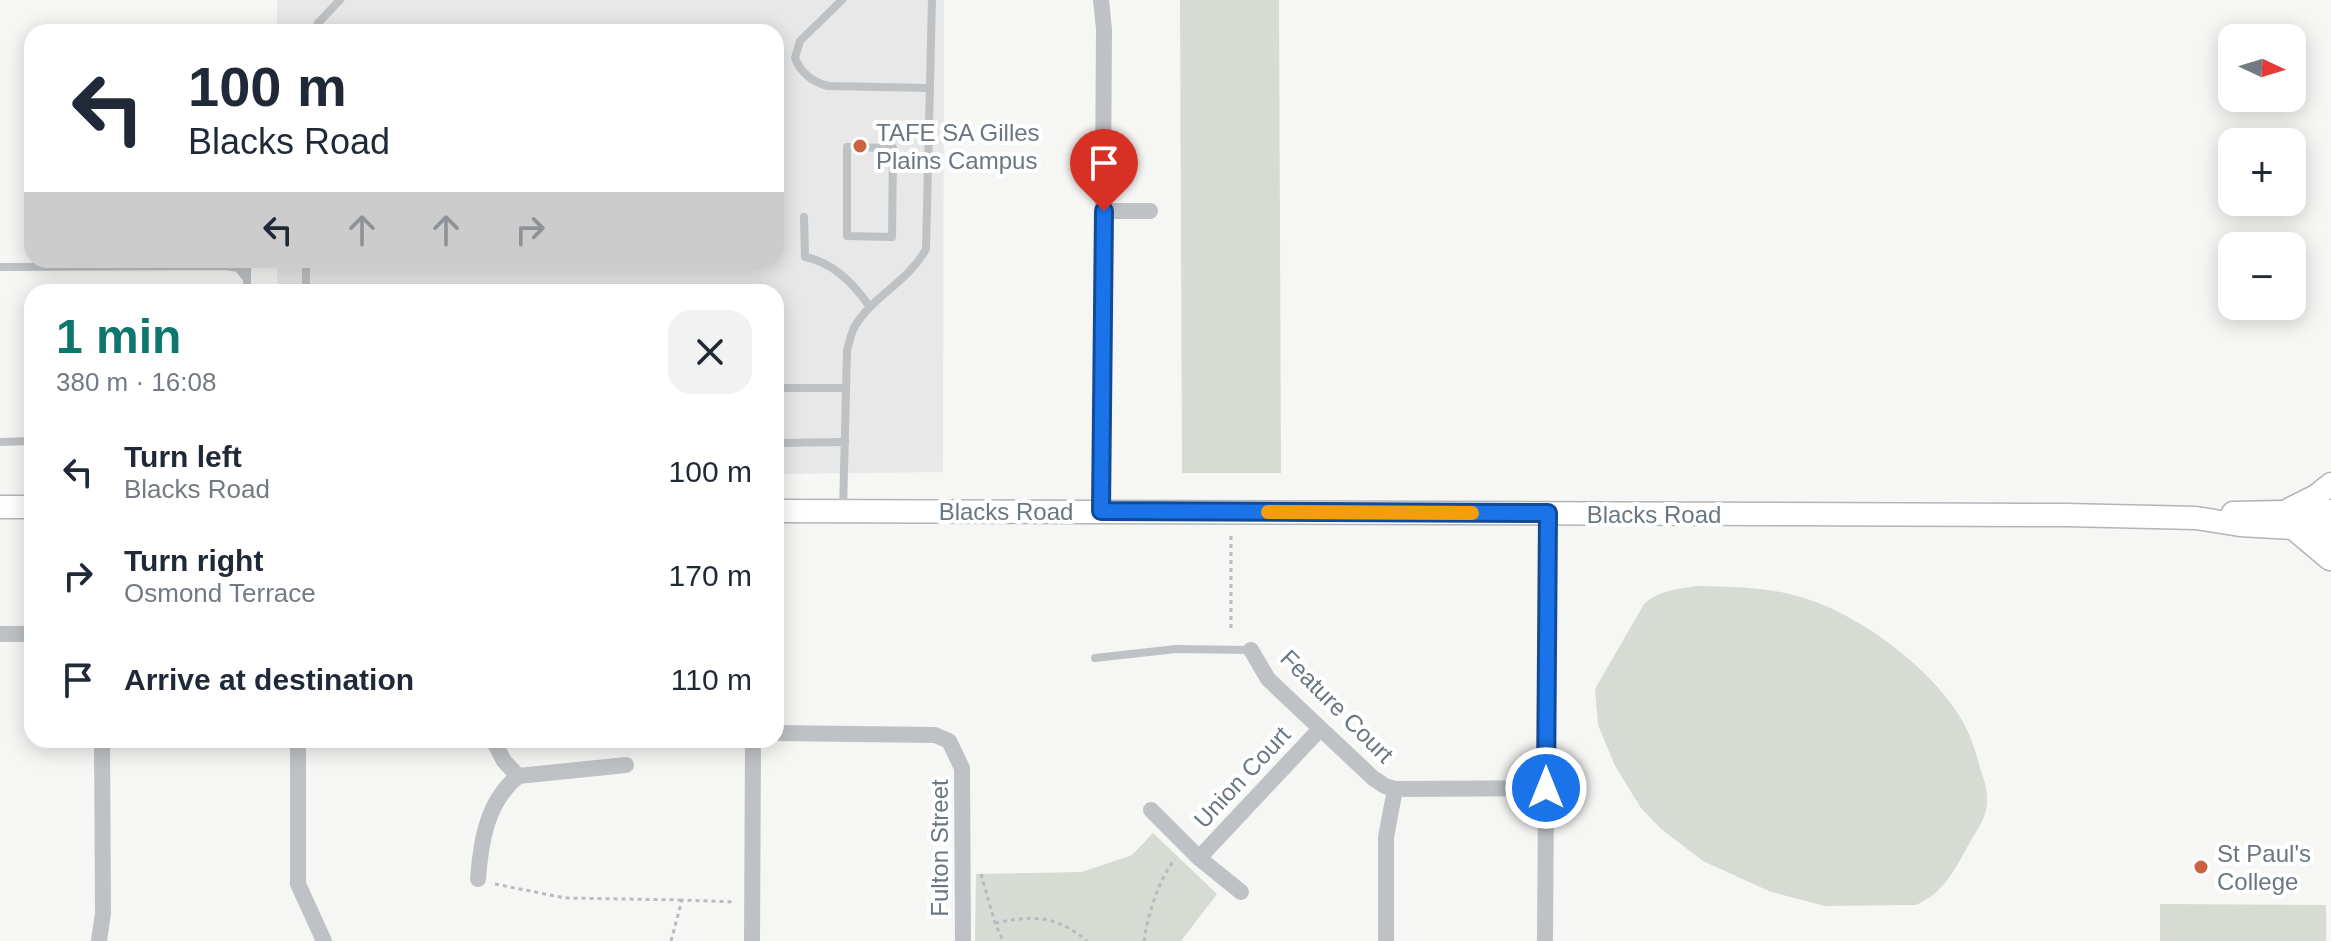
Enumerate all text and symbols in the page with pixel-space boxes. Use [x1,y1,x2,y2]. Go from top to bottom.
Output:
north arrow [2218,24,2306,112]
map controls [2218,24,2306,320]
text: 100 m [188,55,347,118]
icon: left [56,56,160,160]
place label: TAFE SA Gilles Plains Campus [876,119,1040,174]
text: Blacks Road [188,121,390,162]
button: + [2218,128,2306,216]
pin [1070,129,1138,211]
marker: TAFE SA Gilles Plains Campus [851,137,869,155]
icon: arrive [1082,141,1126,185]
icon: left [256,208,300,252]
icon: ahead [340,208,384,252]
icon: ahead [424,208,468,252]
icon: right [508,208,552,252]
button: − [2218,232,2306,320]
text: 1 min [56,310,181,363]
button: close [668,310,752,394]
text: 380 m · 16:08 [56,367,216,397]
text: Turn left [124,440,242,473]
icon: left [56,450,100,494]
text: 100 m [669,455,752,488]
text: Blacks Road [124,474,270,504]
street label: Blacks Road [939,498,1073,525]
street label: Blacks Road [1587,501,1721,528]
text: Turn right [124,544,263,577]
icon: right [56,554,100,598]
text: 170 m [669,559,752,592]
text: Osmond Terrace [124,578,316,608]
street label: Feature Court [1275,644,1399,768]
icon: arrive [56,658,100,702]
text: Arrive at destination [124,663,414,696]
text: 110 m [671,663,752,696]
street label: Union Court [1188,721,1296,833]
position arrow [1504,746,1588,830]
street label: Fulton Street [926,779,953,917]
place label: St Paul's College [2217,840,2311,895]
marker: St Paul's College [2192,858,2210,876]

